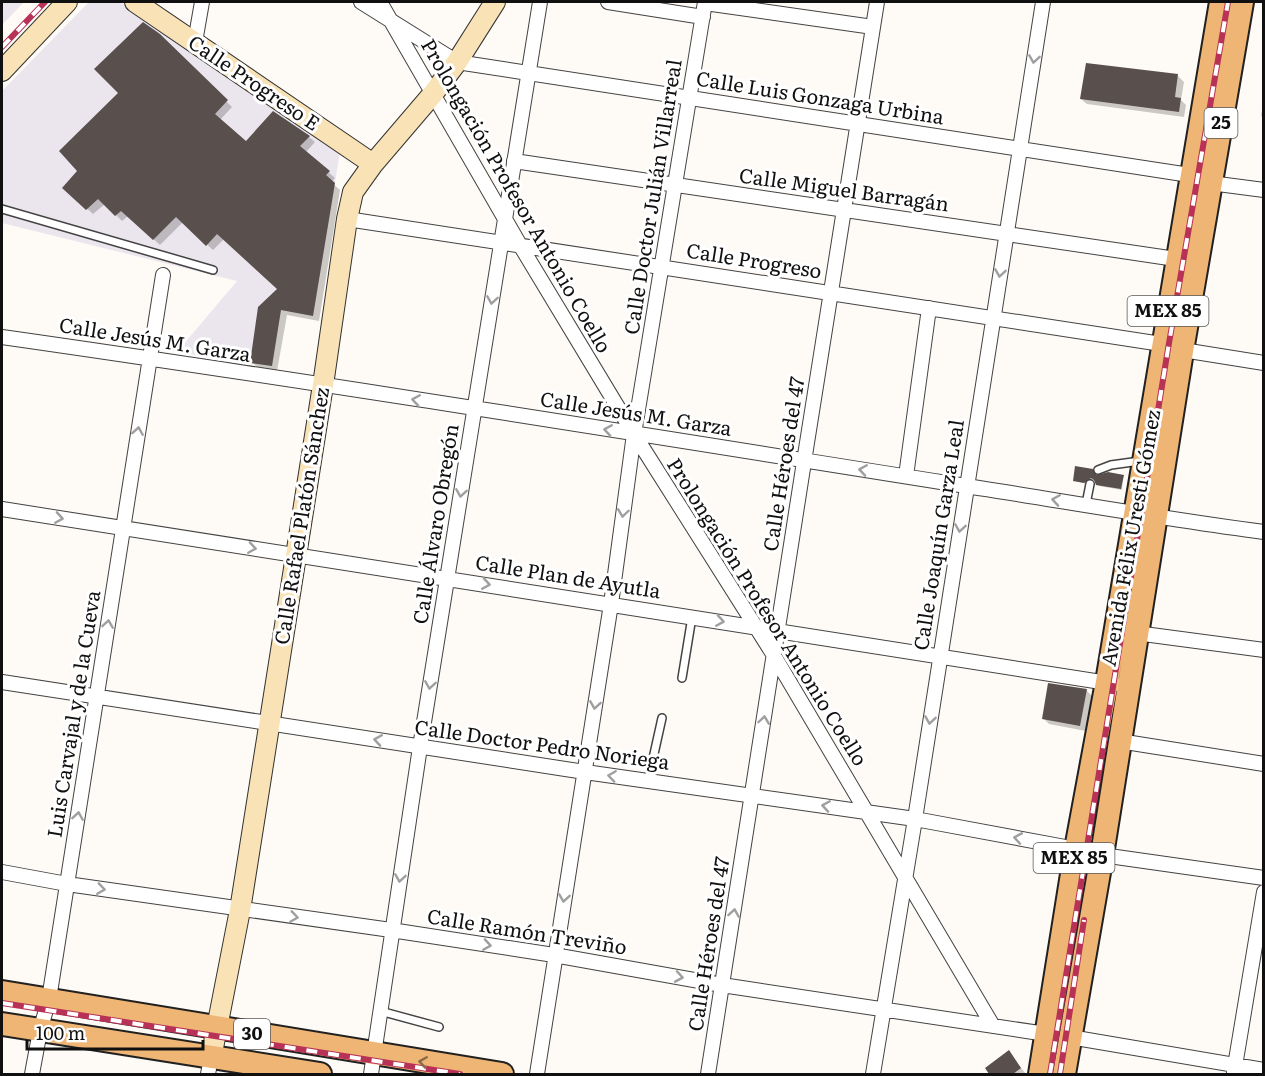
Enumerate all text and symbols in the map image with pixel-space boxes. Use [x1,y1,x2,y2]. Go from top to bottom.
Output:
street label: Calle Progreso E [183,26,327,137]
street label: Prolongación Profesor Antonio Coello [415,32,620,358]
one-way arrow [1028,55,1040,64]
street label: Calle Doctor Julián Villarreal [614,57,688,336]
street label: Calle Luis Gonzaga Urbina [694,62,947,130]
road number: 25 [1204,108,1238,138]
street label: Calle Miguel Barragán [737,158,951,218]
street label: Calle Progreso [685,234,824,285]
one-way arrow [995,268,1007,277]
one-way arrow [486,295,498,305]
road number: MEX 85 [1128,296,1208,326]
street label: Calle Jesús M. Garza [57,308,253,368]
street label: Calle Héroes del 47 [753,374,811,553]
street label: Calle Jesús M. Garza [538,382,734,442]
street label: Calle Rafael Platón Sánchez [265,385,335,647]
one-way arrow [411,394,420,406]
street label: Avenida Félix Uresti Gómez [1092,407,1166,668]
street label: Calle Joaquín Garza Leal [904,417,970,652]
street label: Calle Álvaro Obregón [403,421,465,626]
one-way arrow [604,424,613,436]
one-way arrow [132,427,144,436]
street label: Prolongación Profesor Antonio Coello [661,451,876,771]
one-way arrow [859,464,868,476]
one-way arrow [455,488,467,497]
one-way arrow [1051,494,1061,506]
one-way arrow [618,508,630,517]
one-way arrow [55,512,64,524]
one-way arrow [955,523,967,532]
one-way arrow [247,542,257,554]
street label: Calle Plan de Ayutla [474,546,663,605]
one-way arrow [482,578,491,590]
street label: Luis Carvajal y de la Cueva [38,588,106,840]
one-way arrow [716,614,725,626]
one-way arrow [101,619,113,628]
one-way arrow [424,680,436,690]
one-way arrow [590,701,602,710]
street label: Calle Doctor Pedro Noriega [413,710,672,776]
one-way arrow [757,716,769,725]
one-way arrow [925,716,937,725]
one-way arrow [373,735,382,747]
one-way arrow [607,770,617,783]
one-way arrow [821,801,830,813]
one-way arrow [71,812,83,821]
one-way arrow [1013,832,1023,845]
road number: MEX 85 [1034,843,1114,873]
street label: Calle Héroes del 47 [678,854,736,1033]
one-way arrow [394,873,406,882]
one-way arrow [96,883,105,895]
one-way arrow [558,893,571,903]
street label: Calle Ramón Treviño [425,899,629,961]
one-way arrow [727,908,740,918]
one-way arrow [289,911,298,923]
one-way arrow [482,938,491,950]
one-way arrow [673,970,683,983]
scale bar [27,1013,202,1051]
text: 100 m [36,1019,85,1046]
road number: 30 [234,1019,270,1049]
one-way arrow [419,1056,429,1069]

